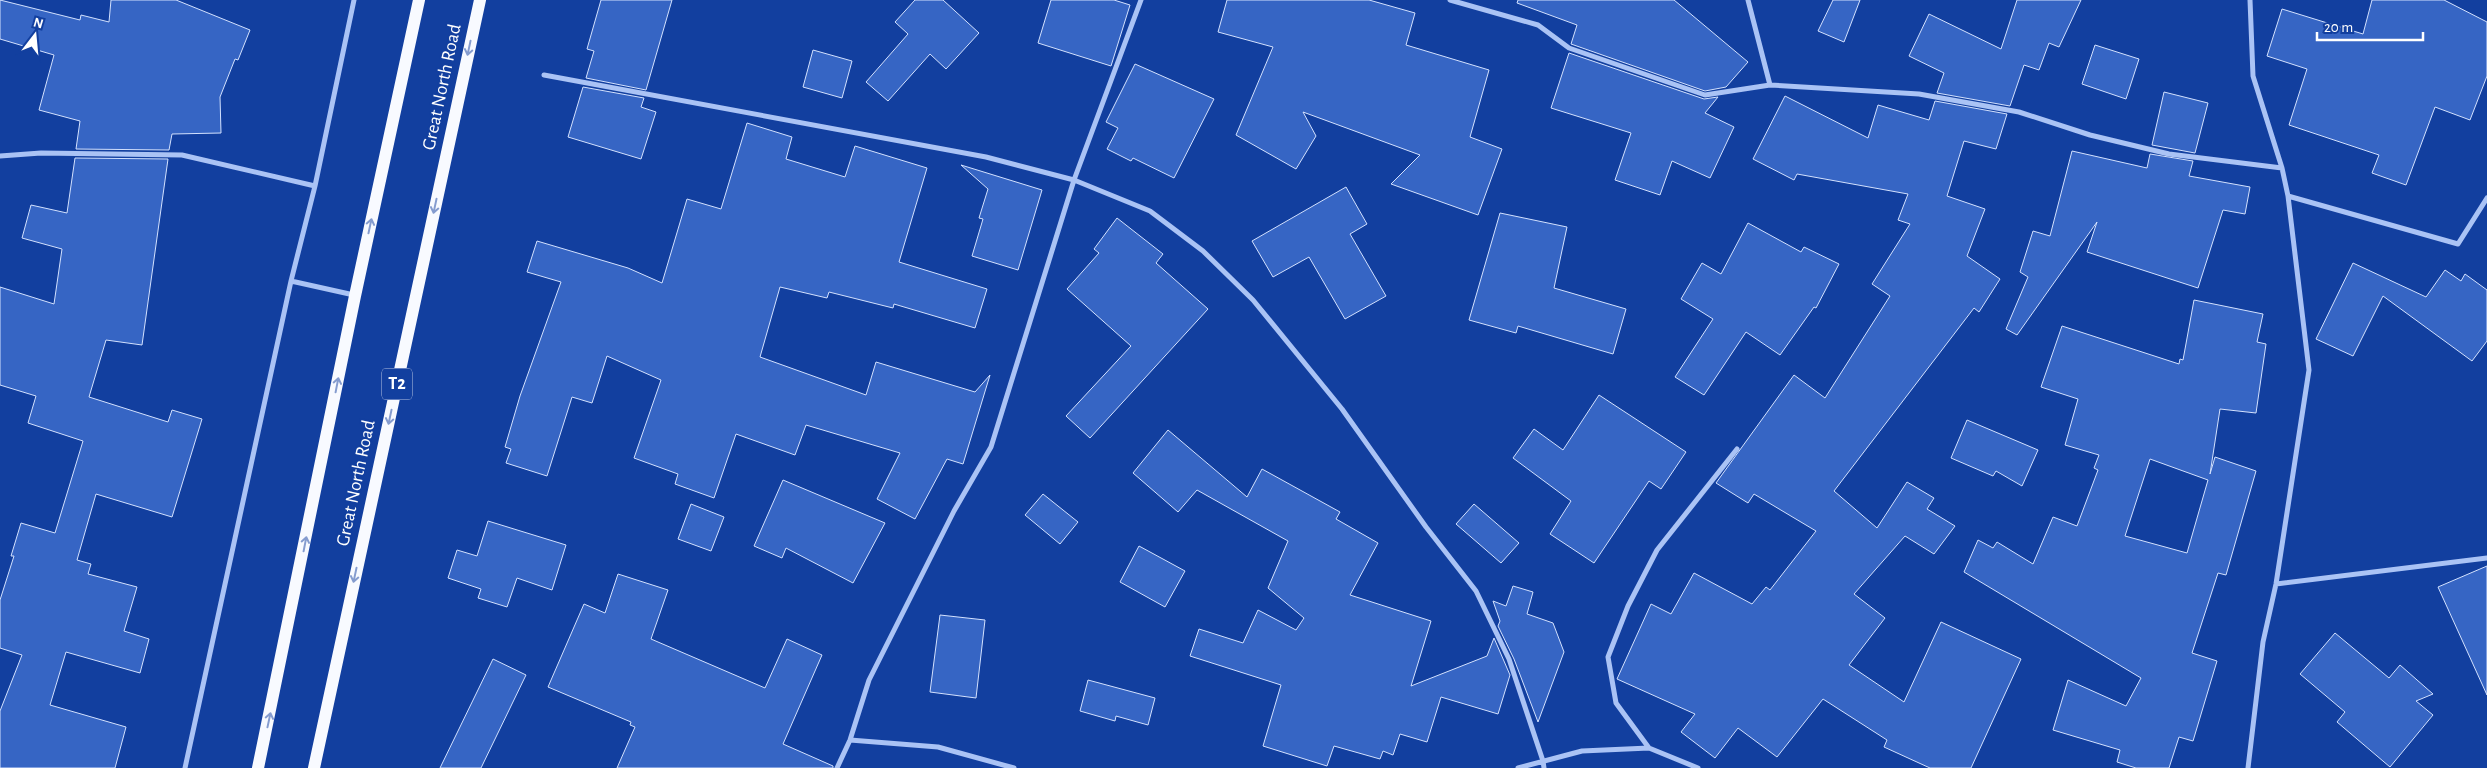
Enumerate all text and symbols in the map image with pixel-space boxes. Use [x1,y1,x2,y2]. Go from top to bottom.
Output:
north arrow [10,10,60,60]
scale bar [2317,10,2423,42]
text: N [32,15,45,32]
text: 20 m [2324,20,2353,35]
street label: Great North Road [419,22,465,152]
one-way arrow [464,39,474,55]
one-way arrow [430,198,439,214]
one-way arrow [366,218,375,234]
road number: T2 [382,368,412,399]
one-way arrow [333,377,342,393]
one-way arrow [385,408,394,424]
street label: Great North Road [333,418,379,548]
one-way arrow [301,536,310,552]
one-way arrow [350,567,360,583]
one-way arrow [265,713,274,729]

